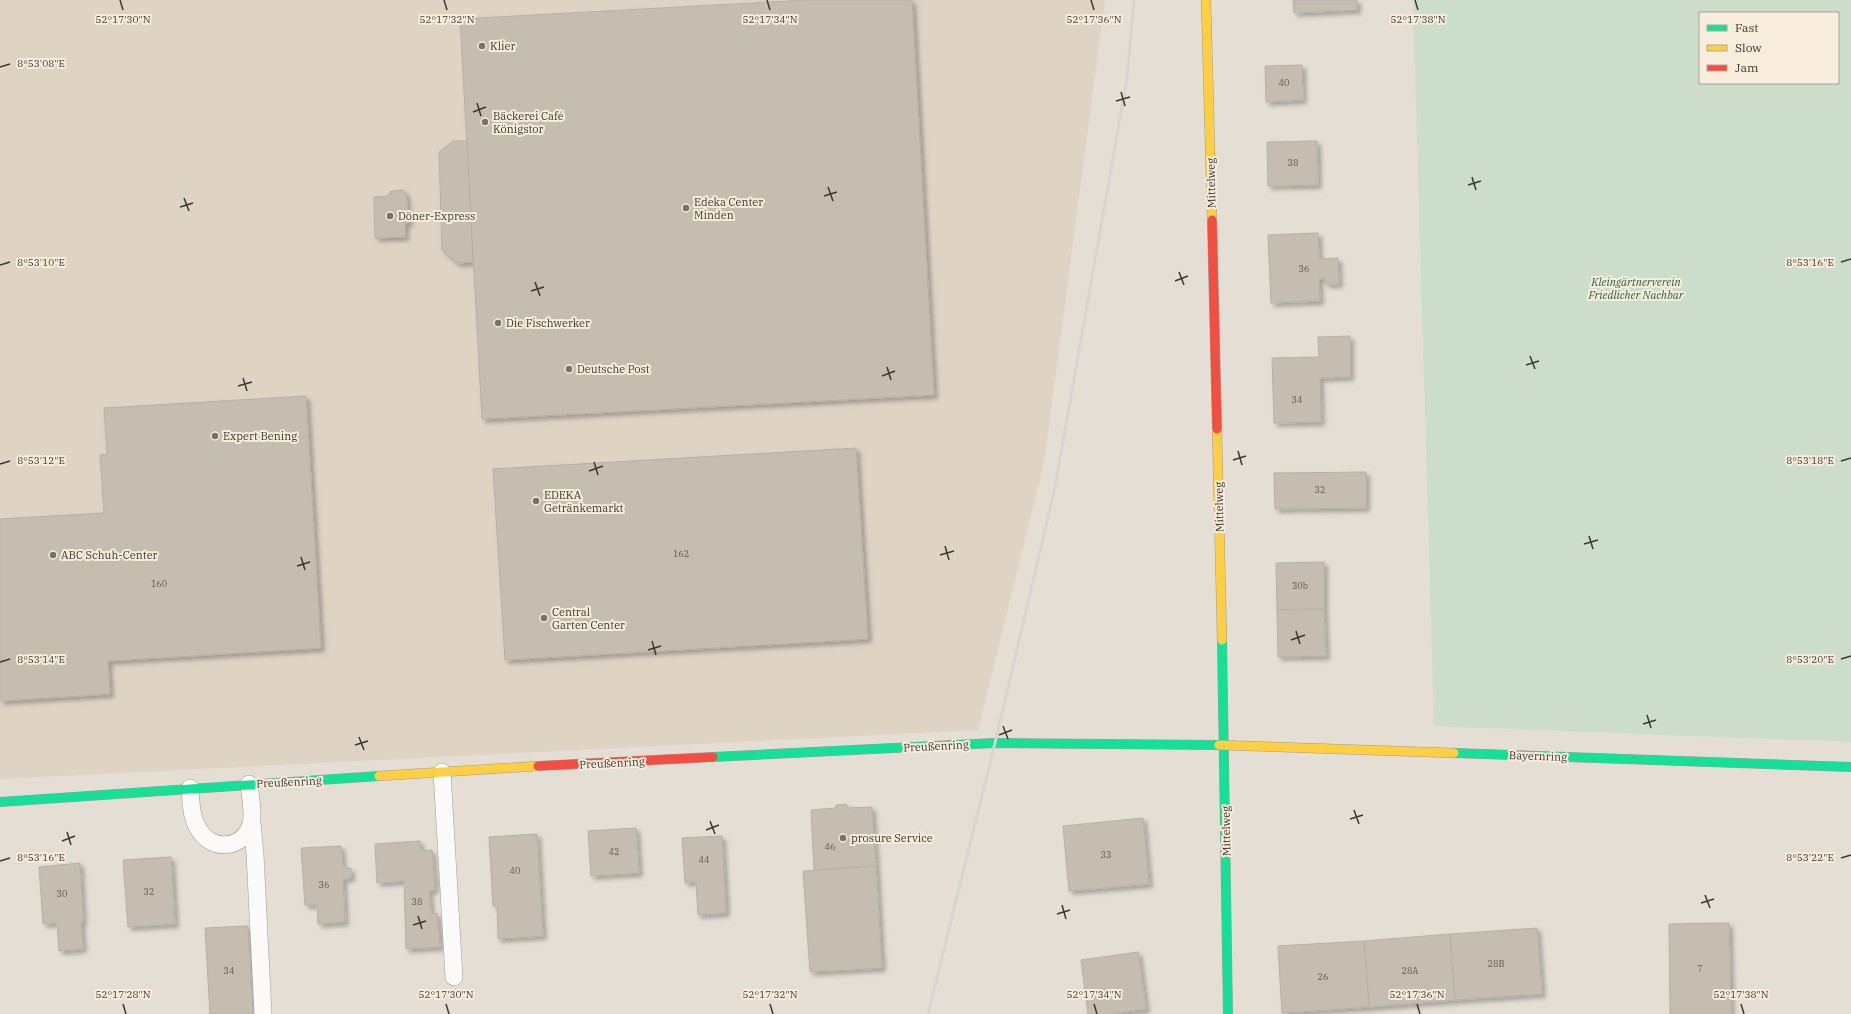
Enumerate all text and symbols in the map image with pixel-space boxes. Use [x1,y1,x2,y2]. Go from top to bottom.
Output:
legend [1699,12,1839,84]
text: 52°17'30"N [96,13,151,26]
text: 52°17'32"N [420,13,475,26]
text: 52°17'34"N [743,13,798,26]
text: 52°17'36"N [1067,13,1122,26]
text: 52°17'38"N [1391,13,1446,26]
text: Fast [1735,20,1759,35]
place label: Klier [490,39,515,53]
text: Slow [1735,40,1762,55]
marker: Klier [477,41,487,51]
text: 8°53'08"E [17,57,65,70]
text: Jam [1735,60,1759,75]
house number: 40 [1279,77,1289,88]
place label: Bäckerei Café Königstor [493,109,564,136]
marker: Bäckerei Café Königstor [480,117,490,127]
house number: 38 [1288,157,1298,168]
street label: Mittelweg [1204,158,1218,208]
place label: Edeka Center Minden [694,195,763,222]
marker: Edeka Center Minden [681,203,691,213]
place label: Döner-Express [398,209,475,223]
marker: Döner-Express [385,211,395,221]
text: 8°53'10"E [17,256,65,269]
text: 8°53'16"E [1786,256,1834,269]
house number: 36 [1299,263,1309,274]
park label: Kleingärtnerverein Friedlicher Nachbar [1587,275,1685,302]
place label: Die Fischwerker [506,316,590,330]
marker: Die Fischwerker [493,318,503,328]
place label: Deutsche Post [577,362,650,376]
marker: Deutsche Post [564,364,574,374]
house number: 34 [1292,394,1302,405]
place label: Expert Bening [223,429,297,443]
marker: Expert Bening [210,431,220,441]
text: 8°53'12"E [17,454,65,467]
text: 8°53'18"E [1786,454,1834,467]
street label: Mittelweg [1212,482,1226,532]
house number: 32 [1315,484,1325,495]
place label: EDEKA Getränkemarkt [544,488,623,515]
marker: EDEKA Getränkemarkt [531,496,541,506]
place label: ABC Schuh-Center [61,548,158,562]
house number: 162 [673,548,689,559]
marker: ABC Schuh-Center [48,550,58,560]
house number: 160 [151,578,167,589]
house number: 30b [1292,580,1308,591]
place label: Central Garten Center [552,605,625,632]
marker: Central Garten Center [539,613,549,623]
text: 8°53'14"E [17,653,65,666]
text: 8°53'20"E [1786,653,1834,666]
street label: Preußenring [903,737,969,755]
street label: Bayernring [1509,748,1567,764]
street label: Preußenring [579,754,645,772]
street label: Preußenring [256,773,322,791]
street label: Mittelweg [1219,806,1233,856]
place label: prosure Service [851,831,933,845]
marker: prosure Service [838,833,848,843]
house number: 46 [825,841,835,852]
house number: 42 [609,846,619,857]
house number: 33 [1101,849,1111,860]
text: 8°53'16"E [17,851,65,864]
text: 8°53'22"E [1786,851,1834,864]
house number: 44 [699,854,709,865]
house number: 40 [510,865,520,876]
house number: 36 [319,879,329,890]
house number: 32 [144,886,154,897]
house number: 30 [57,888,67,899]
house number: 38 [412,896,422,907]
house number: 28B [1488,958,1504,969]
house number: 7 [1697,963,1703,974]
house number: 34 [224,965,234,976]
house number: 28A [1402,965,1419,976]
house number: 26 [1318,971,1328,982]
text: 52°17'28"N [96,988,151,1001]
text: 52°17'30"N [419,988,474,1001]
text: 52°17'32"N [743,988,798,1001]
text: 52°17'34"N [1067,988,1122,1001]
text: 52°17'36"N [1390,988,1445,1001]
text: 52°17'38"N [1714,988,1769,1001]

